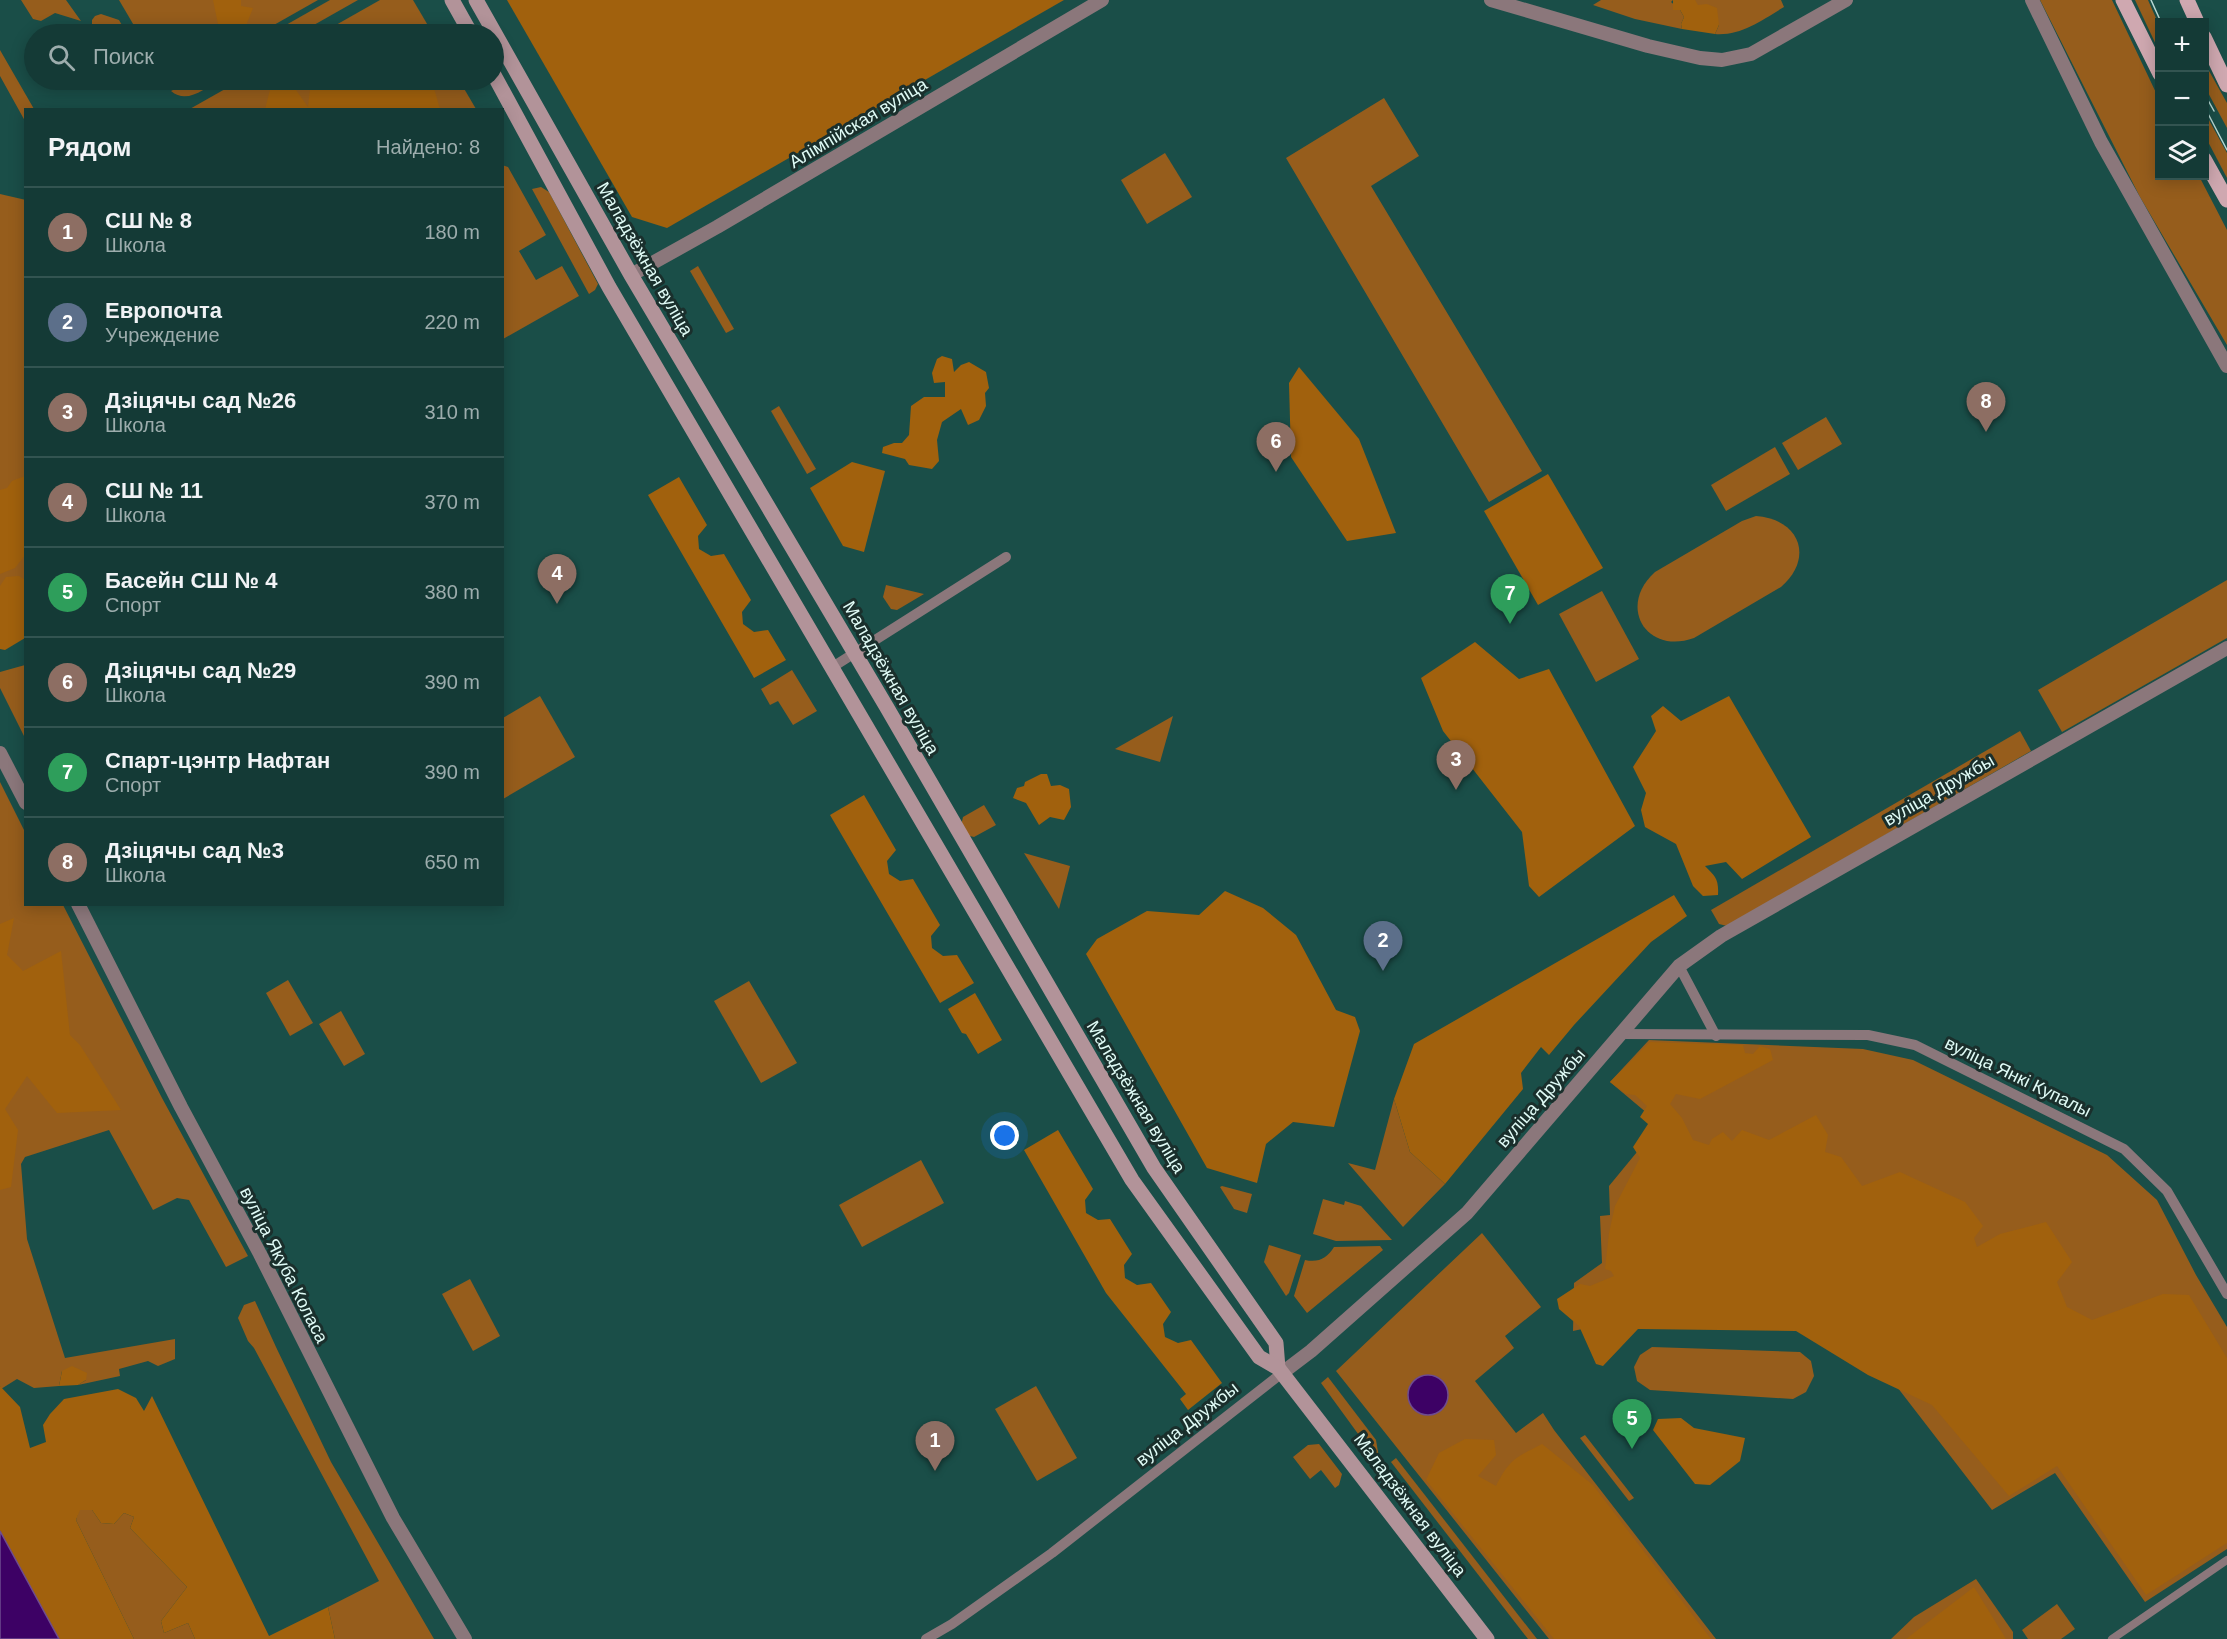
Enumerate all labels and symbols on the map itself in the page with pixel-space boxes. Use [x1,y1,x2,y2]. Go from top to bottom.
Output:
street label: Алімпійская вуліца [785,73,931,172]
street label: Маладзёжная вуліца [593,179,698,340]
pin: 8 [1966,382,2006,432]
pin: 6 [1256,422,1296,472]
pin: 4 [538,554,576,604]
pin: 7 [1490,574,1530,624]
street label: Маладзёжная вуліца [839,598,944,759]
pin: 3 [1436,740,1476,790]
street label: вуліца Дружбы [1880,750,1998,830]
pin: 2 [1364,922,1402,971]
street label: Маладзёжная вуліца [1083,1017,1190,1177]
street label: вуліца Янкі Купалы [1942,1033,2094,1121]
street label: вуліца Дружбы [1493,1045,1589,1151]
your location [990,1121,1019,1150]
street label: вуліца Якуба Коласа [236,1184,332,1347]
street label: вуліца Дружбы [1132,1378,1242,1470]
pin: 5 [1612,1400,1652,1449]
pin: 1 [916,1422,954,1471]
street label: Маладзёжная вуліца [1350,1430,1471,1581]

